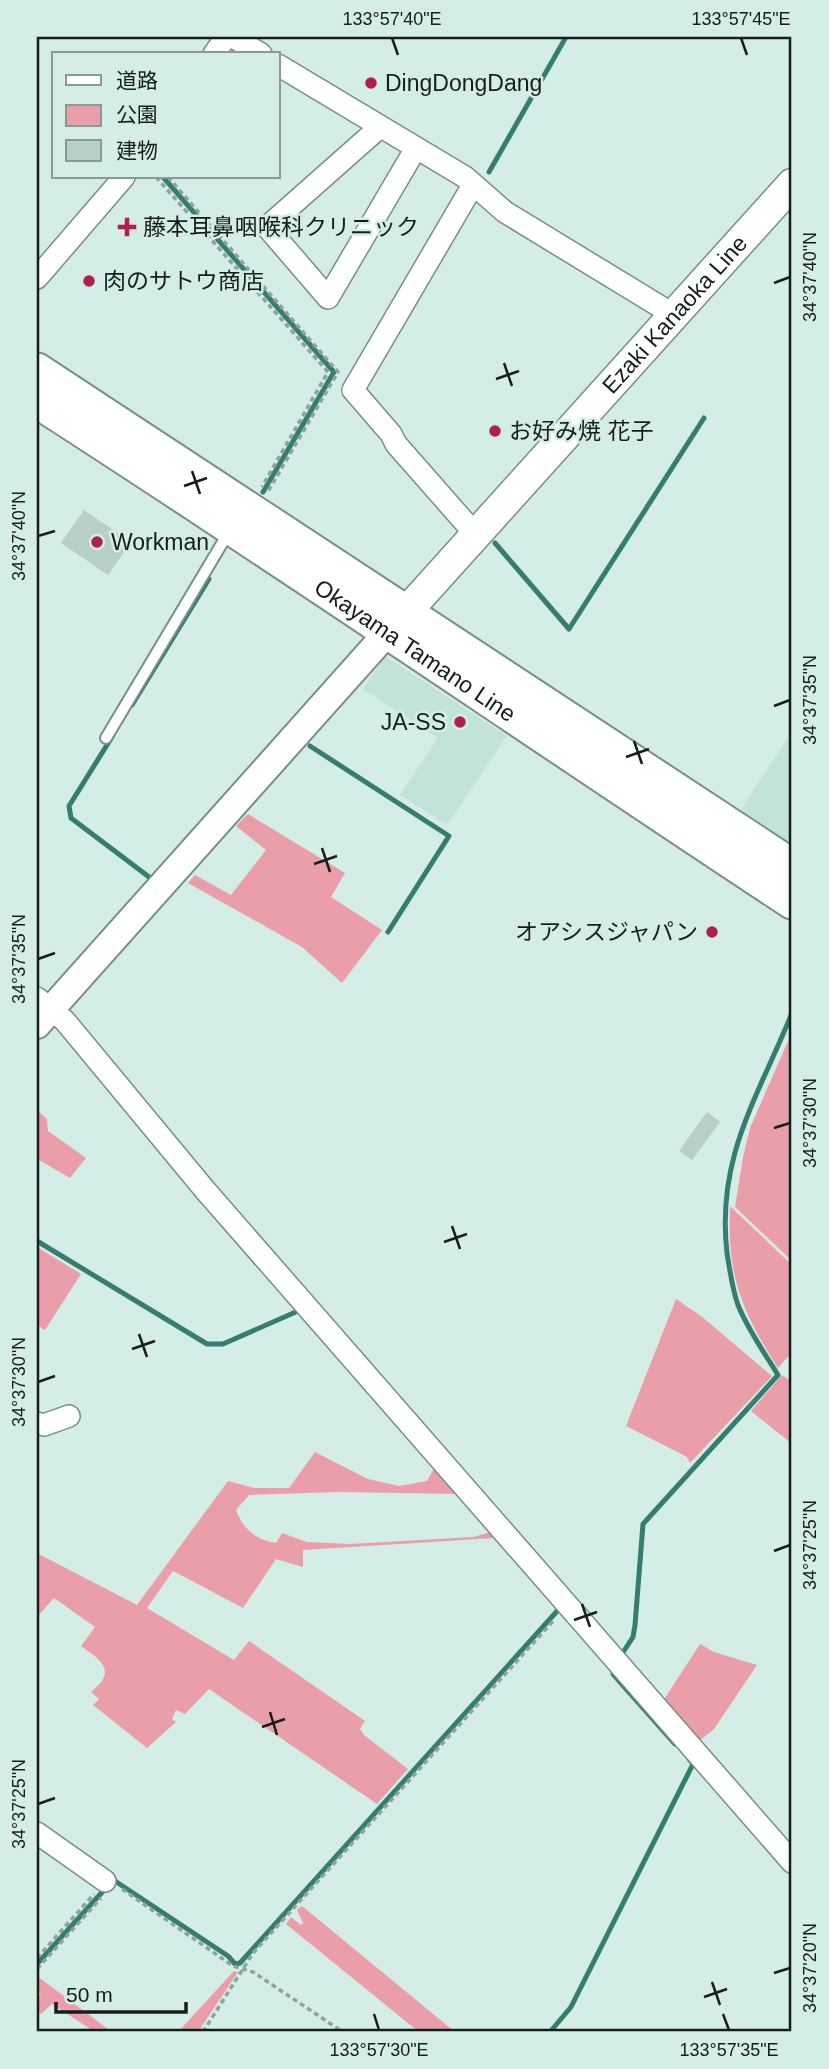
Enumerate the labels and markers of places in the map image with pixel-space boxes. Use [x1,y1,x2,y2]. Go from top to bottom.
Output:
place label: DingDongDang [385,70,542,96]
marker: DingDongDang [363,75,379,91]
place label: 藤本耳鼻咽喉科クリニック [143,214,419,240]
marker: 藤本耳鼻咽喉科クリニック [117,217,137,237]
place label: 肉のサトウ商店 [103,268,264,294]
marker: 肉のサトウ商店 [81,273,97,289]
place label: お好み焼 花子 [509,418,653,444]
marker: お好み焼 花子 [487,423,503,439]
place label: Workman [111,529,209,555]
marker: Workman [89,534,105,550]
place label: JA-SS [381,709,446,735]
marker: JA-SS [452,714,468,730]
place label: オアシスジャパン [515,919,698,945]
marker: オアシスジャパン [704,924,720,940]

